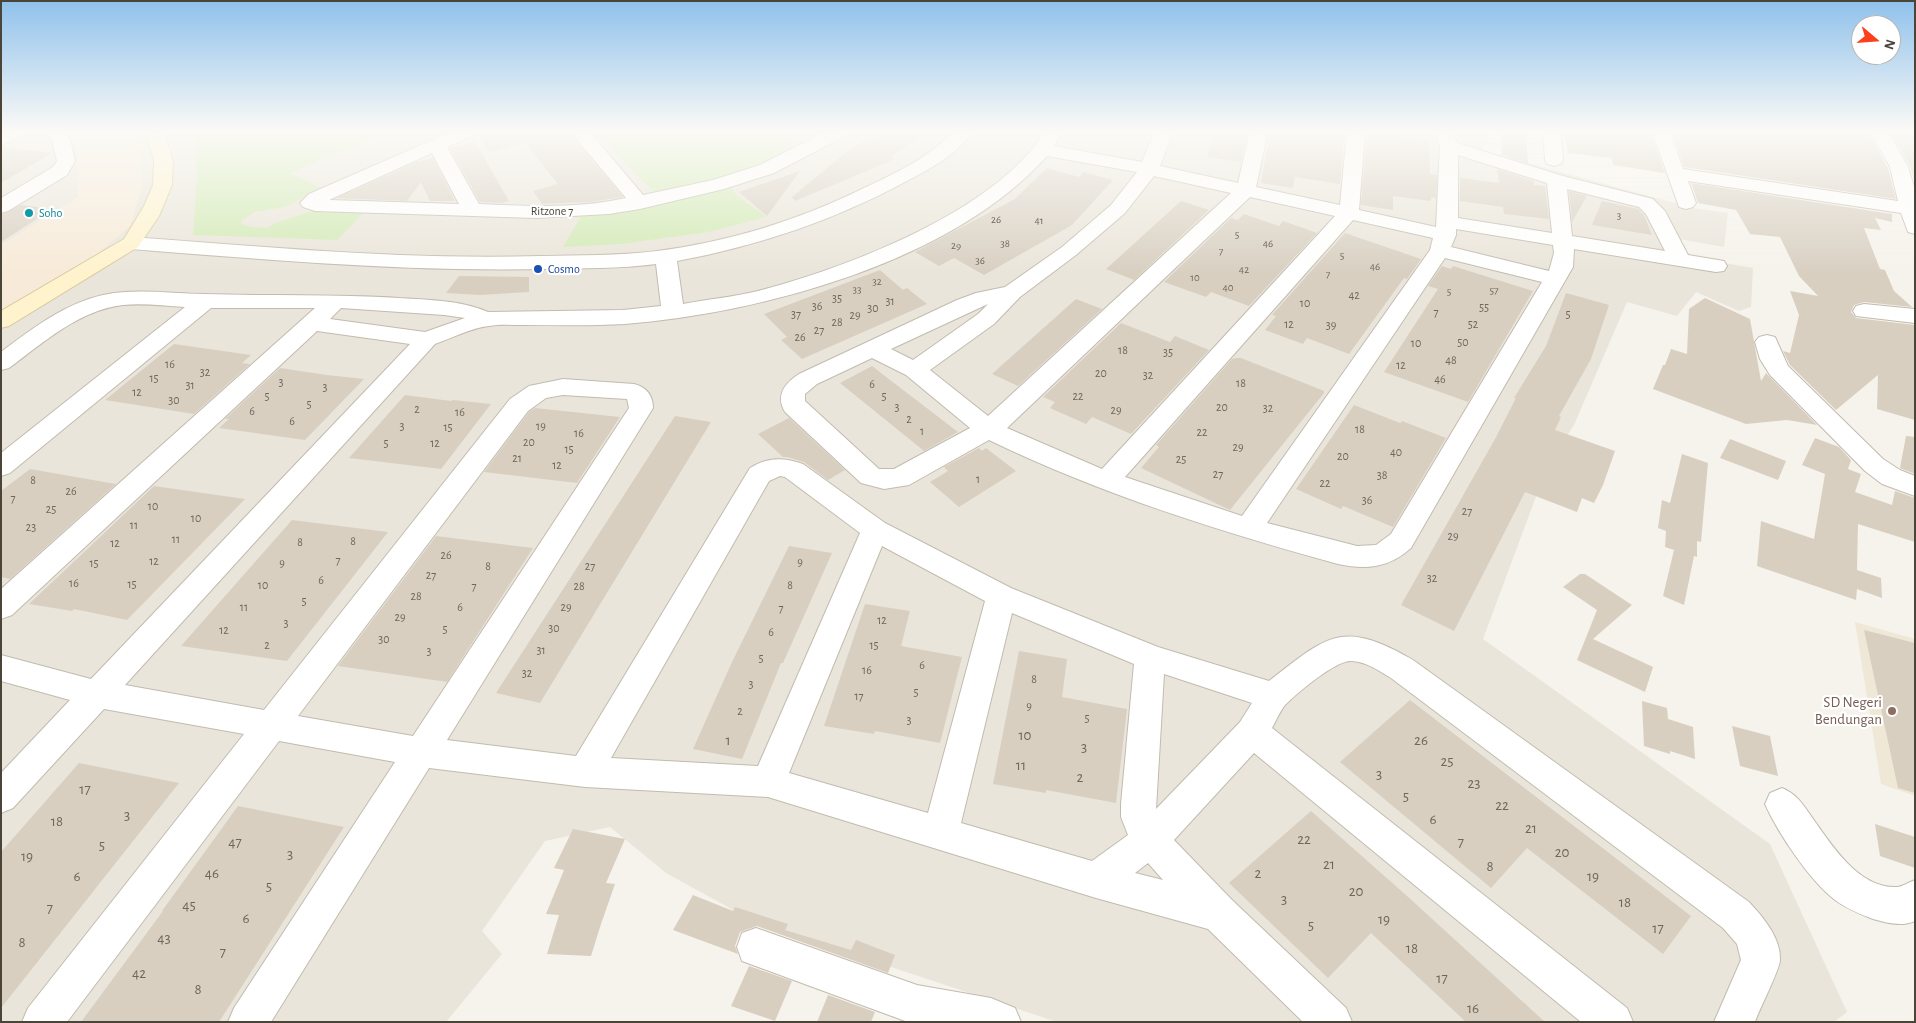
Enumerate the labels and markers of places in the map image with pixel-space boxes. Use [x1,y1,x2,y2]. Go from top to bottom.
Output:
place label: Soho [39,206,62,220]
marker: Soho [23,207,35,219]
place label: Cosmo [548,262,580,276]
marker: Cosmo [532,263,544,275]
place label: SD Negeri Bendungan [1815,693,1882,728]
marker: SD Negeri Bendungan [1886,705,1898,717]

